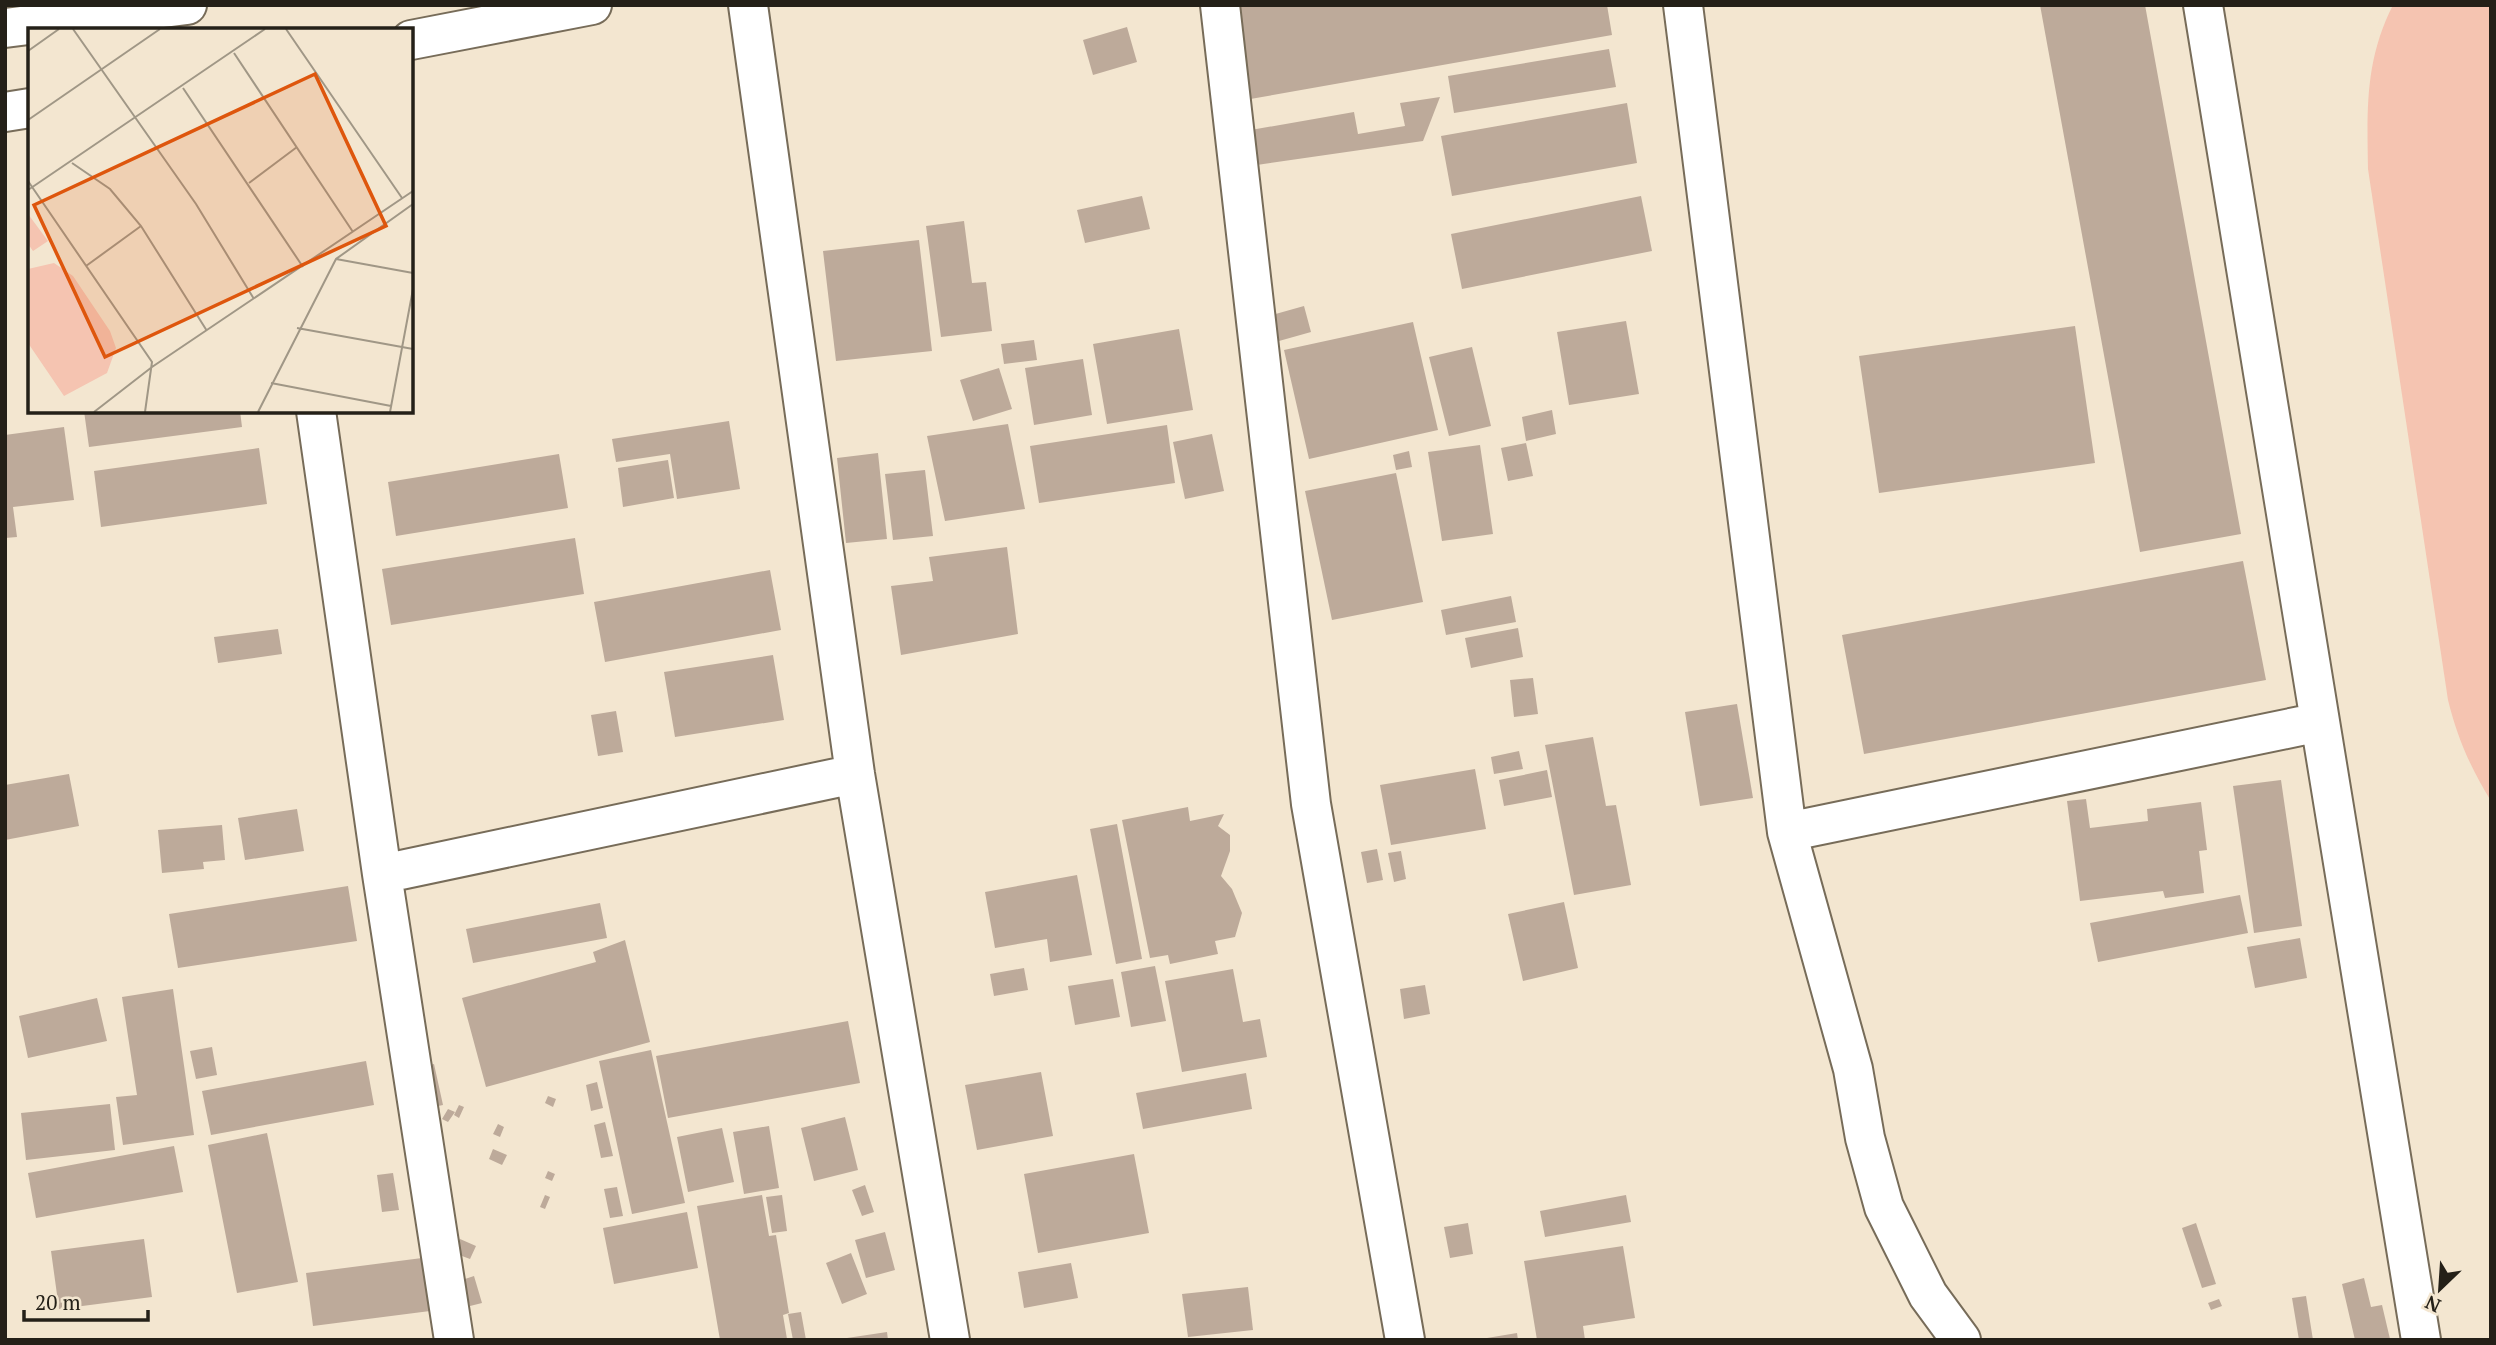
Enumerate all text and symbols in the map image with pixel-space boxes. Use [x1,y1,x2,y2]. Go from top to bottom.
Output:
inset map [28,28,413,413]
north arrow [2405,1254,2475,1324]
scale bar [24,1278,149,1322]
text: 20 m [35,1288,81,1316]
text: N [2420,1290,2444,1319]

